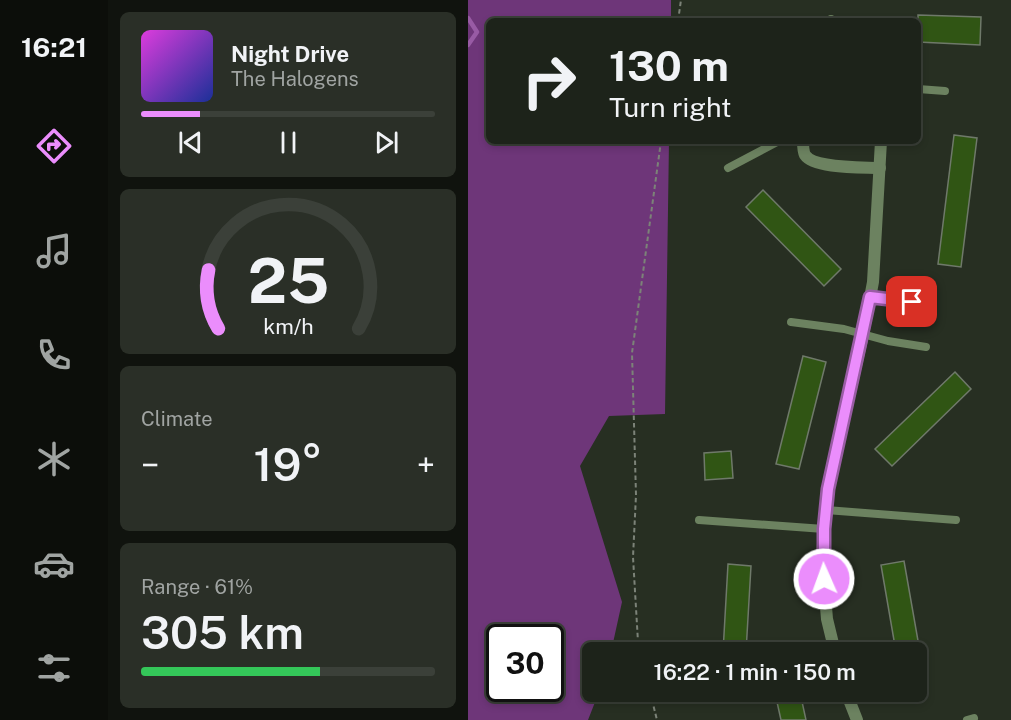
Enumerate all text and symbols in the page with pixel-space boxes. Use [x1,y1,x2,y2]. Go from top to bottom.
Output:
text: 16:21 [21,31,87,63]
text: Night Drive [231,41,349,67]
text: 130 m [609,41,729,90]
icon: right [510,42,588,120]
text: The Halogens [231,67,359,91]
text: Turn right [609,91,732,123]
icon: directions [33,125,75,167]
icon: previous [174,126,207,159]
icon: pause [272,126,305,159]
icon: next [370,126,403,159]
icon: music [33,230,75,272]
text: 25 [247,244,329,317]
pin [886,276,937,327]
icon: arrive [895,285,928,318]
text: km/h [263,314,313,339]
icon: phone [33,334,75,376]
text: Climate [141,407,213,431]
icon: climate [33,438,75,480]
text: 19° [254,438,322,491]
text: − [141,446,159,484]
text: + [417,446,435,484]
icon: car [33,543,75,585]
position arrow [792,547,856,611]
text: Range · 61% [141,575,253,599]
text: 305 km [141,606,304,659]
speed limit sign: 30 [486,624,564,702]
icon: filters [33,647,75,689]
text: 16:22 · 1 min · 150 m [653,659,856,685]

